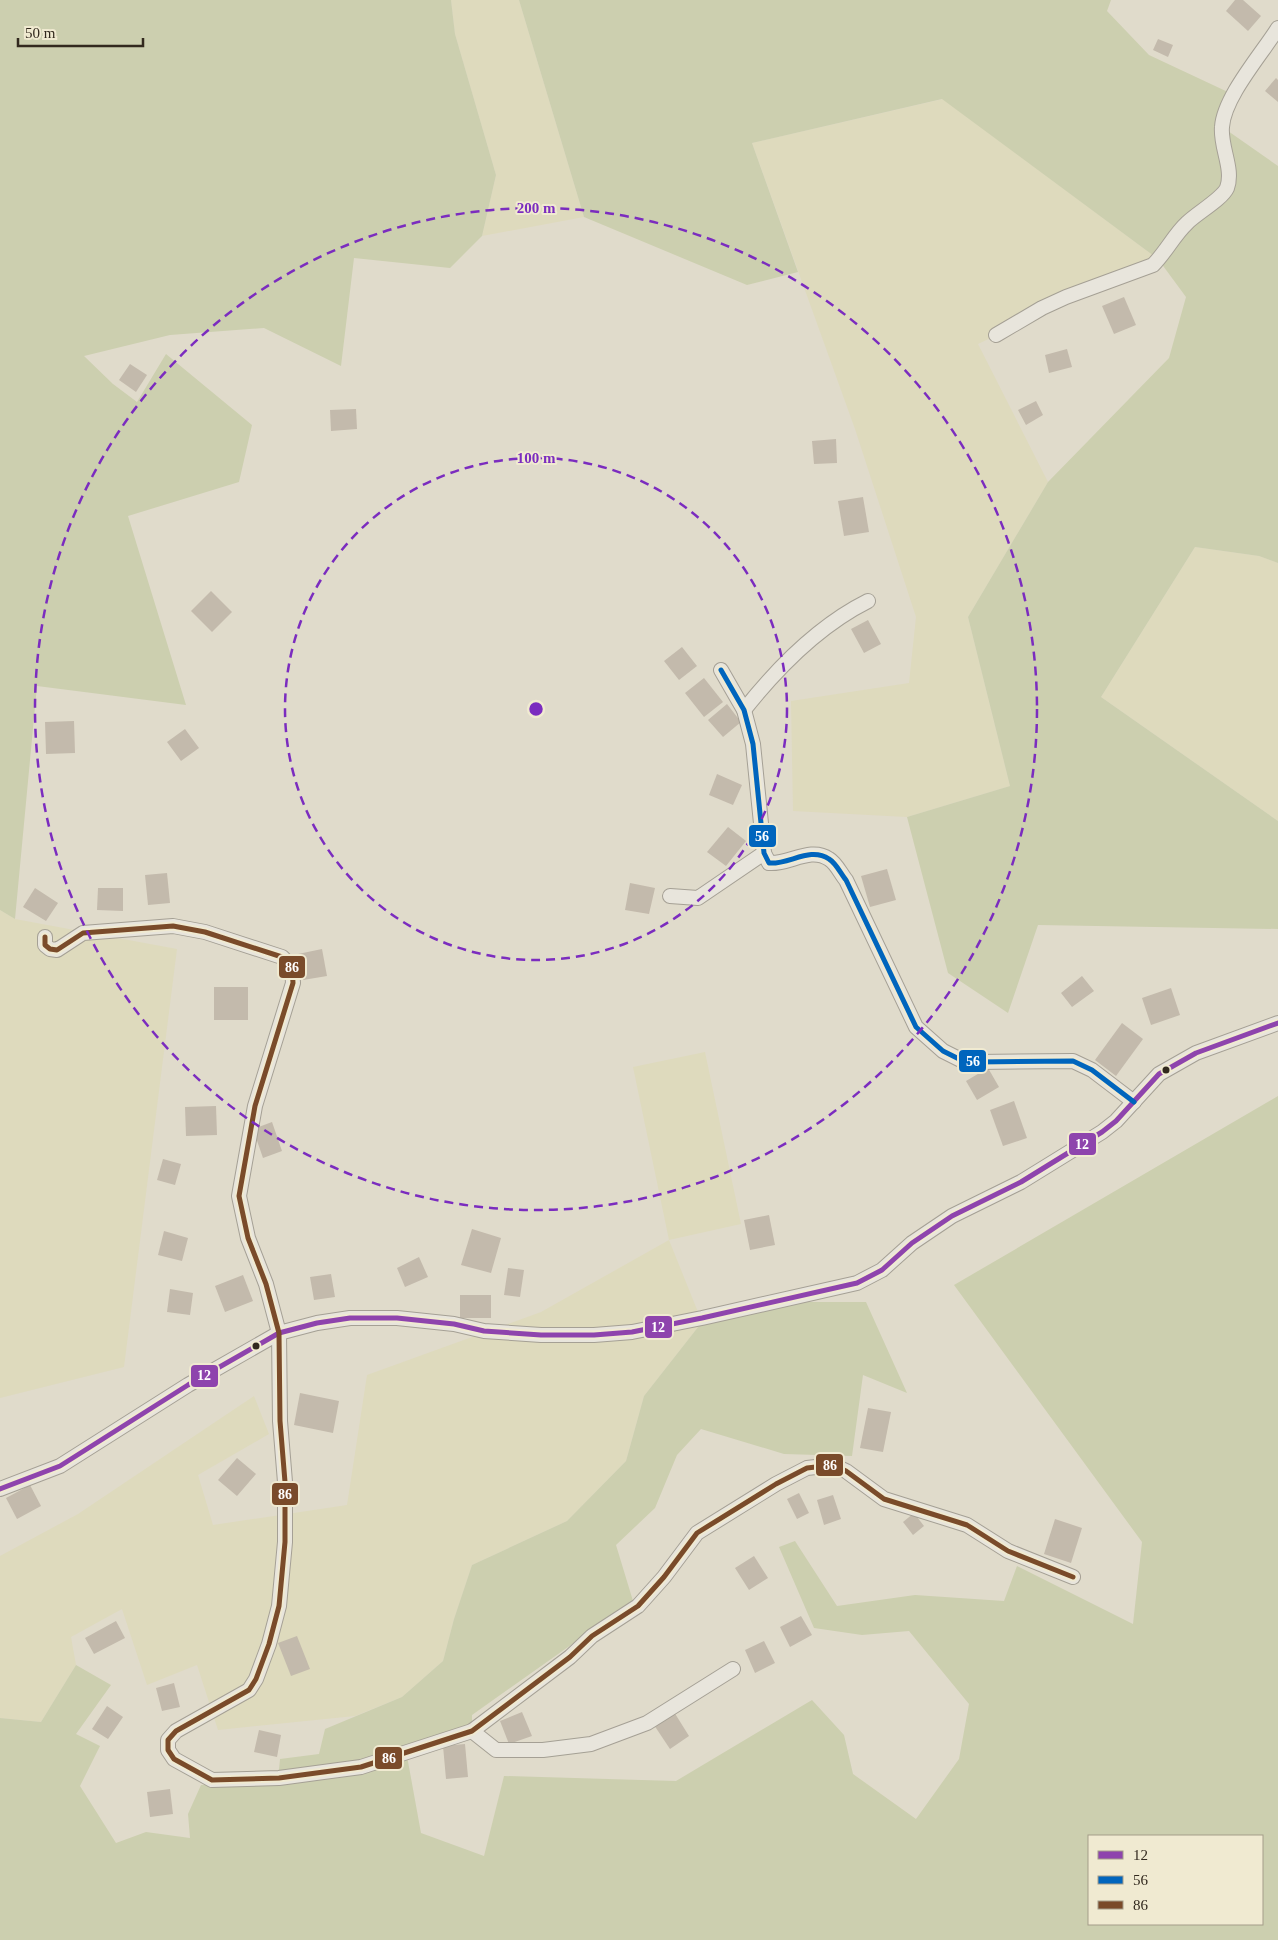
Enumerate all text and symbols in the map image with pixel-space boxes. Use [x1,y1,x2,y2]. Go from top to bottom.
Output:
scale bar [18,15,142,47]
text: 50 m [25,25,56,41]
text: 200 m [517,200,556,216]
text: 100 m [517,450,556,466]
centre of rings [527,700,545,718]
line badge: 56 [748,824,777,848]
text: 56 [755,829,769,844]
line badge: 86 [278,955,306,979]
text: 86 [285,960,299,975]
line badge: 56 [958,1049,987,1073]
text: 56 [966,1054,980,1069]
unlabelled marker [1161,1065,1171,1075]
line badge: 12 [1068,1132,1097,1156]
text: 12 [1075,1137,1089,1152]
line badge: 12 [644,1315,673,1339]
text: 12 [651,1320,665,1335]
unlabelled marker [251,1341,261,1351]
line badge: 12 [190,1364,219,1388]
text: 12 [197,1368,211,1383]
line badge: 86 [815,1453,844,1477]
text: 86 [823,1458,837,1473]
line badge: 86 [271,1482,299,1506]
text: 86 [278,1487,292,1502]
line badge: 86 [374,1746,403,1770]
text: 86 [382,1751,396,1766]
legend [1088,1835,1263,1925]
text: 12 [1133,1847,1148,1863]
text: 56 [1133,1872,1149,1888]
text: 86 [1133,1897,1149,1913]

